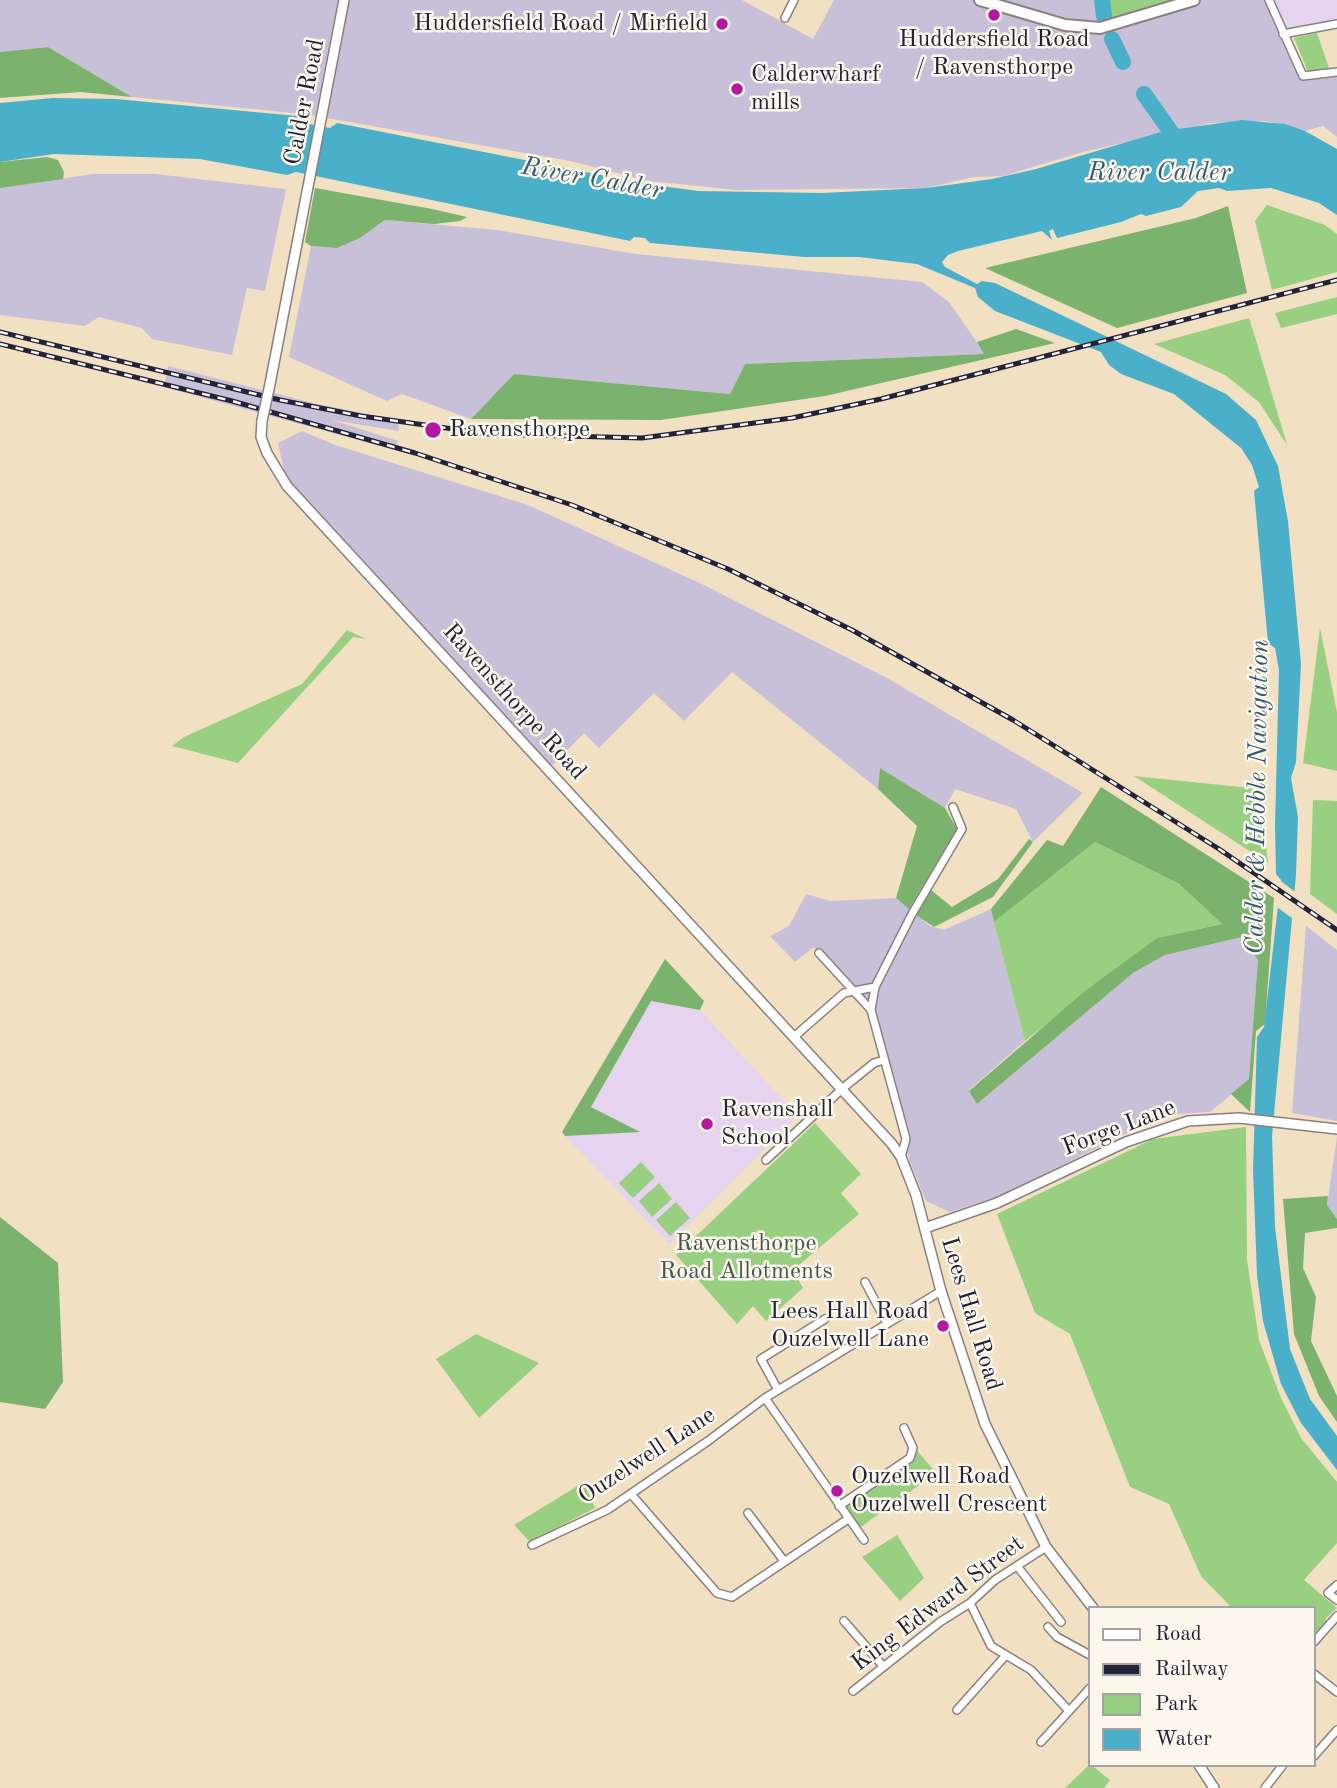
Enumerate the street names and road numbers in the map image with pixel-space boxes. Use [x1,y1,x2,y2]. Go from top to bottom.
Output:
street label: Calder Road [279,36,331,168]
street label: Ravensthorpe Road [436,618,592,786]
street label: Forge Lane [1058,1093,1180,1163]
street label: Lees Hall Road [934,1234,1008,1394]
street label: Ouzelwell Lane [573,1401,721,1511]
street label: King Edward Street [846,1530,1030,1678]

